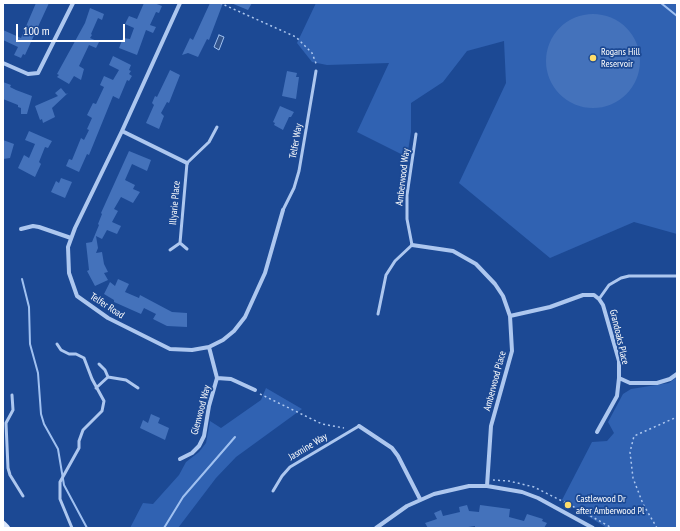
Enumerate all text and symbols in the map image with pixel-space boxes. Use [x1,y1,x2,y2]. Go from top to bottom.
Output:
scale bar [18,16,127,42]
text: 100 m [23,23,50,38]
place label: Rogans Hill Reservoir [601,46,640,70]
marker: Rogans Hill Reservoir [588,53,598,63]
street label: Telfer Way [287,122,305,160]
street label: Amberwood Way [394,148,412,206]
street label: Illyarie Place [167,180,183,226]
street label: Telfer Road [88,291,126,321]
street label: Grandoaks Place [607,308,631,366]
street label: Amberwood Place [481,350,509,412]
street label: Glenwood Way [189,384,213,436]
street label: Jasmine Way [286,431,330,463]
place label: Castlewood Dr after Amberwood Pl [576,493,644,516]
marker: Castlewood Dr after Amberwood Pl [563,500,573,510]

